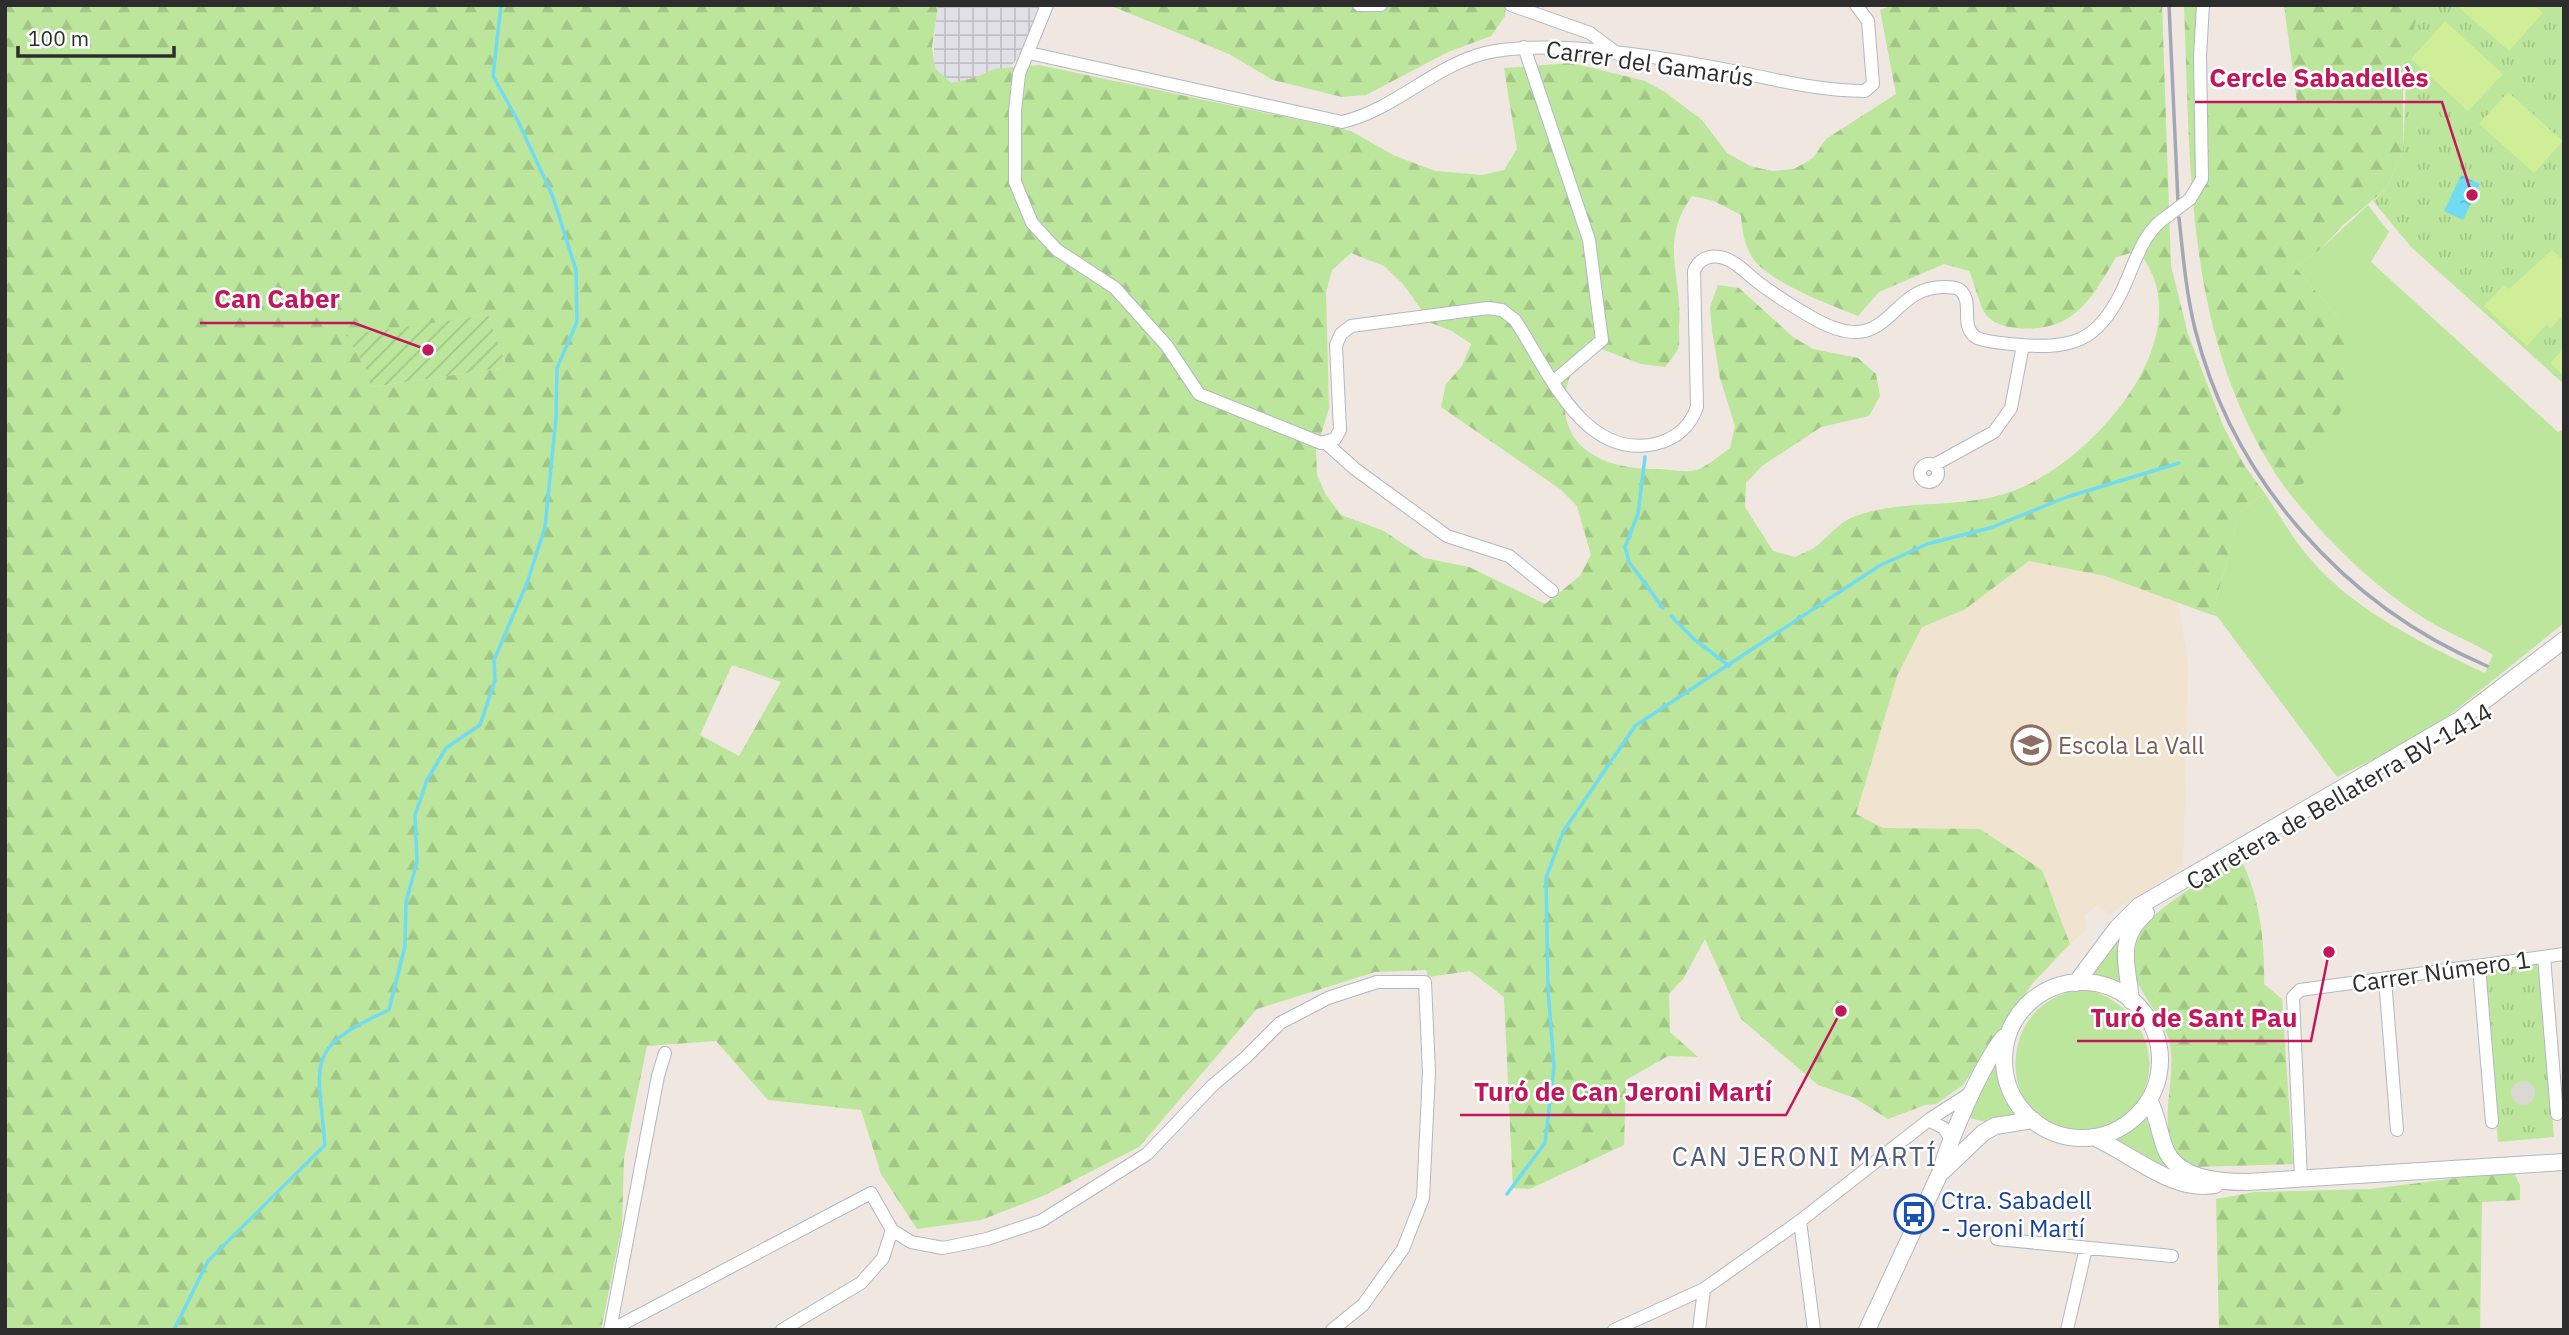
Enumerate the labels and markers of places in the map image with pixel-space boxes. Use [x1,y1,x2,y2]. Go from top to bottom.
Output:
callout: Cercle Sabadellès [2195,55,2442,102]
callout: Can Caber [200,276,354,323]
school or university icon: Escola La Vall [2010,724,2052,766]
place label: Escola La Vall [2058,729,2204,761]
callout: Turó de Sant Pau [2077,994,2311,1041]
callout: Turó de Can Jeroni Martí [1460,1068,1786,1115]
place label: Ctra. Sabadell - Jeroni Martí [1941,1184,2092,1244]
bus stop icon: Ctra. Sabadell - Jeroni Martí [1893,1193,1935,1235]

